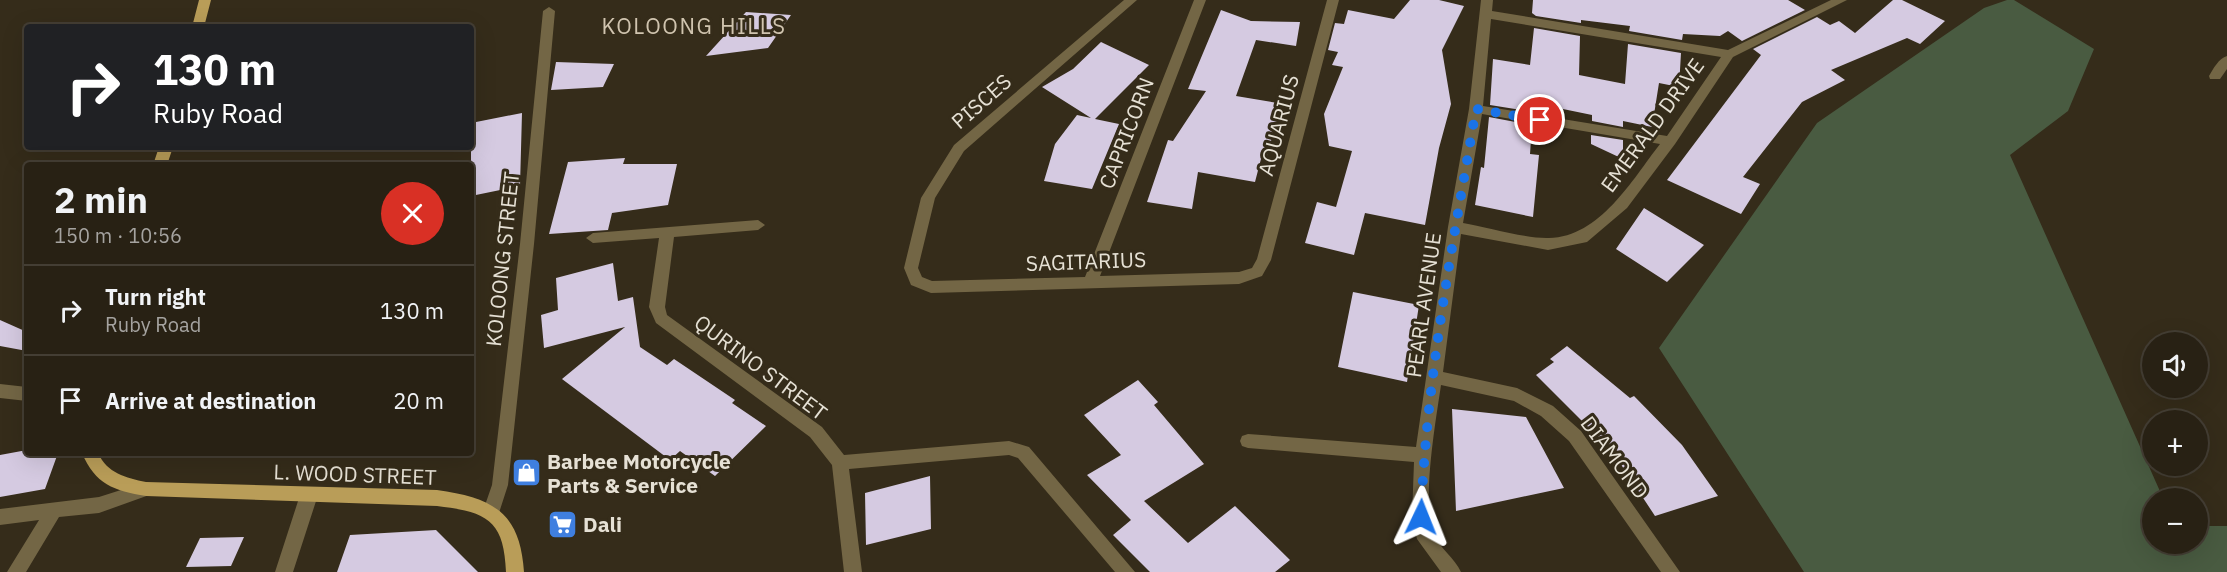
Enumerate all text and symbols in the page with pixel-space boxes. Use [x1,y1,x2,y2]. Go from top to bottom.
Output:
district label: KOLOONG HILLS [601,11,787,40]
text: 130 m [153,42,276,97]
icon: right [54,48,132,126]
street label: EMERALD DRIVE [1594,52,1710,198]
street label: PISCES [945,67,1017,135]
street label: AQUARIUS [1251,71,1305,179]
street label: CAPRICORN [1092,73,1160,193]
pin [1514,94,1565,145]
text: Ruby Road [153,95,283,130]
icon: arrive [1523,103,1556,136]
street label: KOLOONG STREET [479,170,525,348]
text: 2 min [54,176,148,223]
button: close [381,182,444,245]
text: 150 m · 10:56 [54,222,182,249]
street label: PEARL AVENUE [1399,231,1447,379]
street label: SAGITARIUS [1025,245,1147,277]
text: Turn right [105,282,206,311]
icon: right [54,294,87,327]
text: 130 m [380,296,444,325]
street label: QURINO STREET [689,308,833,426]
text: Ruby Road [105,311,201,338]
map controls [2142,332,2208,554]
button: sound [2142,332,2208,398]
icon: arrive [54,384,87,417]
text: Arrive at destination [105,386,316,415]
text: 20 m [393,386,444,415]
street label: DIAMOND [1575,410,1655,504]
button: + [2142,410,2208,476]
place label: Barbee Motorcycle Parts & Service [547,447,731,499]
street label: L. WOOD STREET [273,457,437,491]
shop icon: Barbee Motorcycle Parts & Service [510,457,542,489]
position arrow [1389,485,1453,549]
button: − [2142,488,2208,554]
supermarket icon: Dali [546,508,578,540]
place label: Dali [583,510,622,538]

